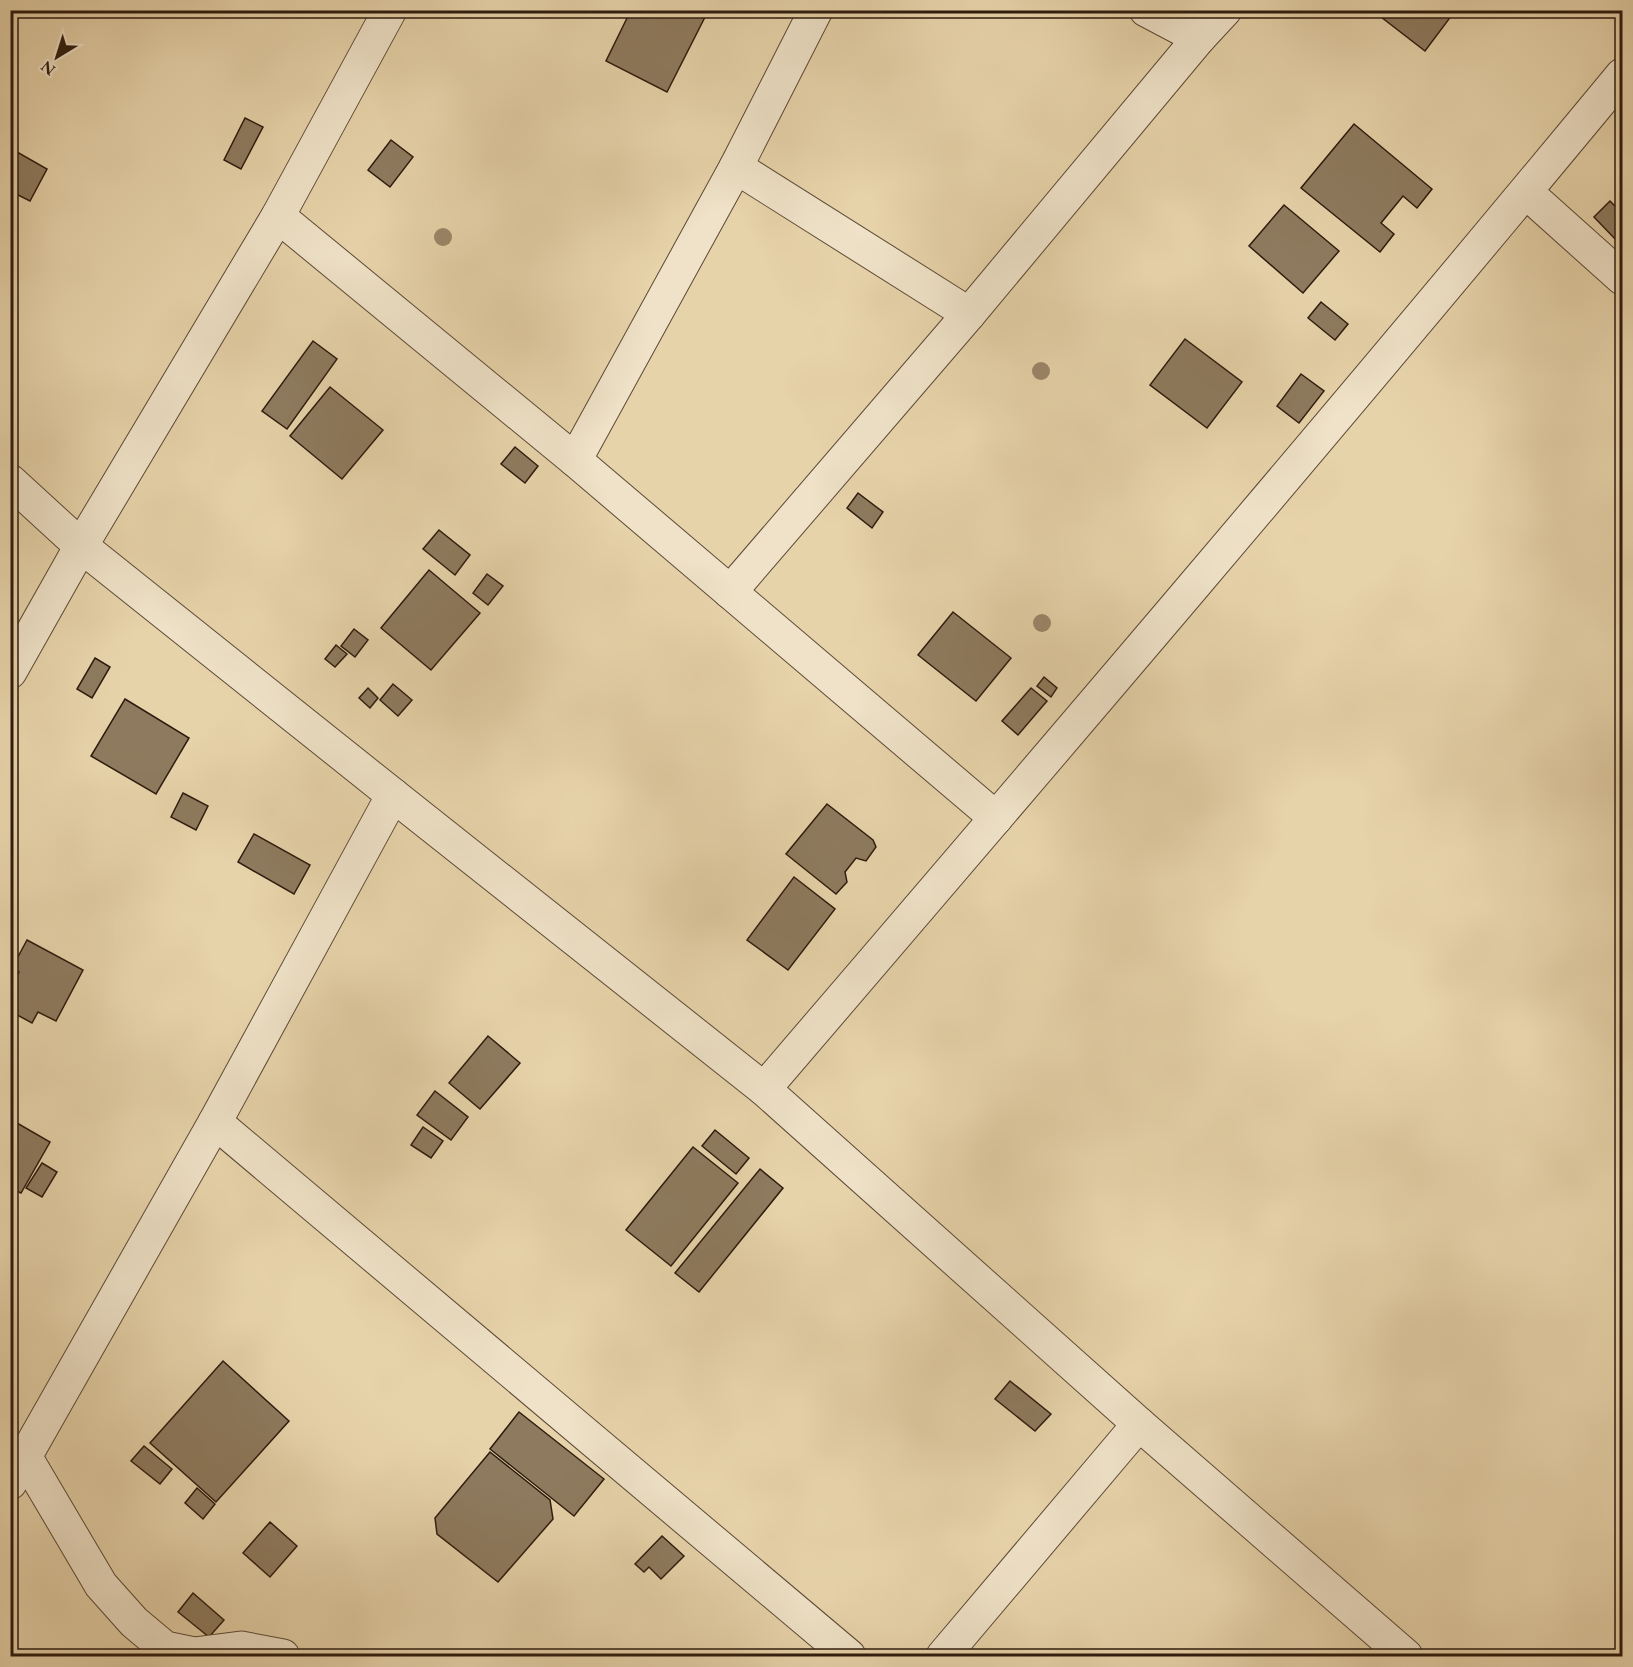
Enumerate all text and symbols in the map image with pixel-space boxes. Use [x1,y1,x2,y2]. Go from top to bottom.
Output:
north arrow [27,27,87,87]
text: N [36,56,60,81]

